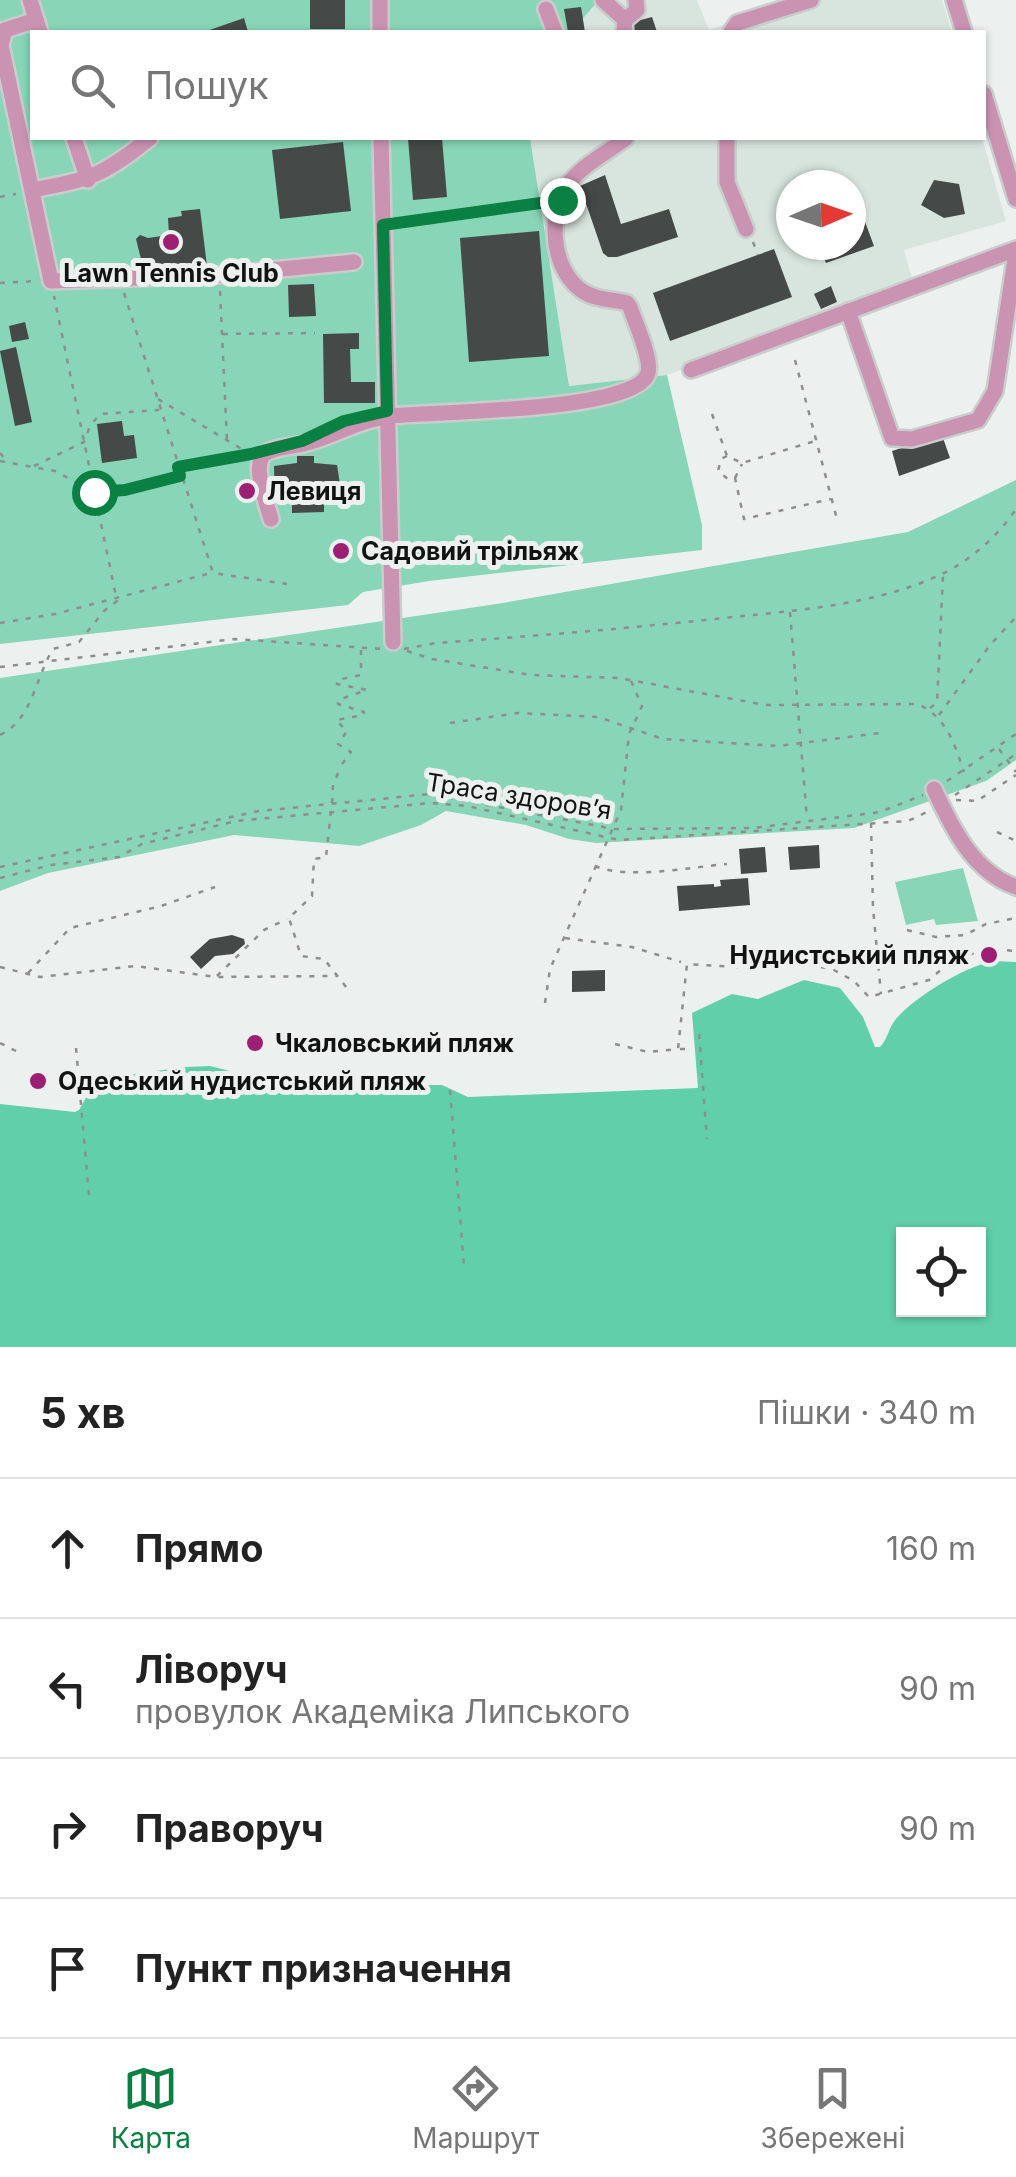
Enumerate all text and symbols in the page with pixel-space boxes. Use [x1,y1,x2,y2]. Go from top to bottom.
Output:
search box [30,30,986,140]
icon: search [65,58,120,113]
text: Пошук [145,62,269,108]
north arrow [776,170,866,260]
route end [540,178,586,224]
marker: Lawn Tennis Club [160,231,182,253]
place label: Lawn Tennis Club [63,258,279,288]
route start [72,470,118,516]
place label: Левиця [267,476,361,506]
marker: Левиця [236,480,258,502]
place label: Садовий трільяж [361,536,579,566]
marker: Садовий трільяж [330,540,352,562]
street label: Траса здоров’я [424,767,614,825]
place label: Нудистський пляж [729,940,969,970]
marker: Нудистський пляж [978,944,1000,966]
place label: Чкаловський пляж [275,1028,515,1058]
marker: Чкаловський пляж [244,1032,266,1054]
place label: Одеський нудистський пляж [58,1066,427,1096]
marker: Одеський нудистський пляж [27,1070,49,1092]
map controls [896,1227,986,1317]
button: locate [896,1227,986,1317]
text: 5 хв [40,1387,125,1438]
text: Пішки · 340 m [757,1393,976,1432]
icon: ahead [40,1521,95,1576]
text: Прямо [135,1525,263,1571]
text: 160 m [886,1529,976,1568]
text: Ліворуч [135,1646,288,1692]
icon: left [40,1661,95,1716]
text: 90 m [899,1669,976,1708]
text: провулок Академіка Липського [135,1692,630,1731]
icon: right [40,1801,95,1856]
text: Праворуч [135,1805,324,1851]
text: 90 m [899,1809,976,1848]
icon: arrive [40,1941,95,1996]
text: Пункт призначення [135,1945,512,1991]
tab: Карта [111,2061,191,2155]
tab: Маршрут [412,2061,539,2155]
tab: Збережені [761,2061,905,2155]

